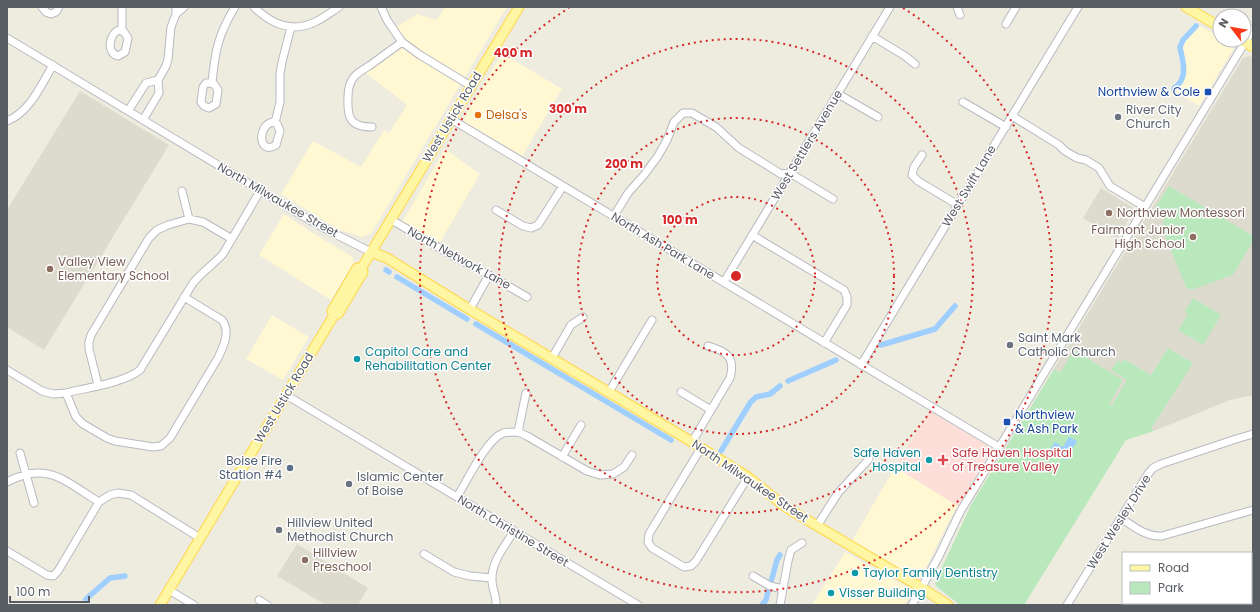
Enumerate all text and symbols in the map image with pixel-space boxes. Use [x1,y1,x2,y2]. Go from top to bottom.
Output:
north arrow [1212,8,1252,48]
text: N [1214,15,1232,31]
text: 400 m [493,44,533,61]
street label: West Ustick Road [418,68,485,165]
place label: Northview & Cole [1098,83,1200,100]
street label: West Settlers Avenue [767,87,846,203]
marker: Northview & Cole [1203,87,1213,97]
text: 300 m [549,100,587,117]
place label: River City Church [1126,101,1182,132]
place label: Delsa's [486,106,527,123]
marker: Delsa's [473,110,483,120]
marker: River City Church [1113,112,1123,122]
street label: West Swift Lane [937,142,1000,230]
text: 200 m [605,155,643,172]
street label: North Milwaukee Street [215,158,342,241]
place label: Northview Montessori [1117,204,1245,221]
street label: North Ash Park Lane [608,208,718,283]
marker: Northview Montessori [1104,208,1114,218]
text: 100 m [662,211,698,228]
place label: Fairmont Junior High School [1091,221,1186,252]
street label: North Network Lane [404,222,514,293]
marker: Fairmont Junior High School [1188,232,1198,242]
place label: Valley View Elementary School [58,253,169,284]
marker: Valley View Elementary School [45,264,55,274]
centre of rings [729,269,743,283]
place label: Saint Mark Catholic Church [1018,329,1116,360]
marker: Saint Mark Catholic Church [1005,340,1015,350]
place label: Capitol Care and Rehabilitation Center [365,343,492,374]
street label: West Ustick Road [250,349,317,446]
marker: Capitol Care and Rehabilitation Center [352,354,362,364]
place label: Northview & Ash Park [1015,406,1079,437]
marker: Northview & Ash Park [1002,417,1012,427]
street label: North Milwaukee Street [689,435,812,526]
place label: Safe Haven Hospital [853,444,921,475]
place label: Safe Haven Hospital of Treasure Valley [952,444,1072,475]
place label: Boise Fire Station #4 [219,452,282,483]
marker: Safe Haven Hospital of Treasure Valley [937,454,949,466]
marker: Safe Haven Hospital [924,455,934,465]
marker: Boise Fire Station #4 [285,463,295,473]
place label: Islamic Center of Boise [357,468,444,499]
street label: West Wesley Drive [1083,471,1155,572]
marker: Islamic Center of Boise [344,479,354,489]
street label: North Christine Street [454,491,572,571]
place label: Hillview United Methodist Church [287,514,393,545]
marker: Hillview United Methodist Church [274,525,284,535]
place label: Hillview Preschool [313,544,371,575]
legend [1122,552,1252,604]
marker: Hillview Preschool [300,555,310,565]
text: Road [1158,559,1189,576]
place label: Taylor Family Dentistry [863,564,998,581]
marker: Taylor Family Dentistry [850,568,860,578]
scale bar [10,578,89,604]
text: Park [1158,579,1185,596]
text: 100 m [16,583,50,600]
place label: Visser Building [839,584,926,601]
marker: Visser Building [826,588,836,598]

